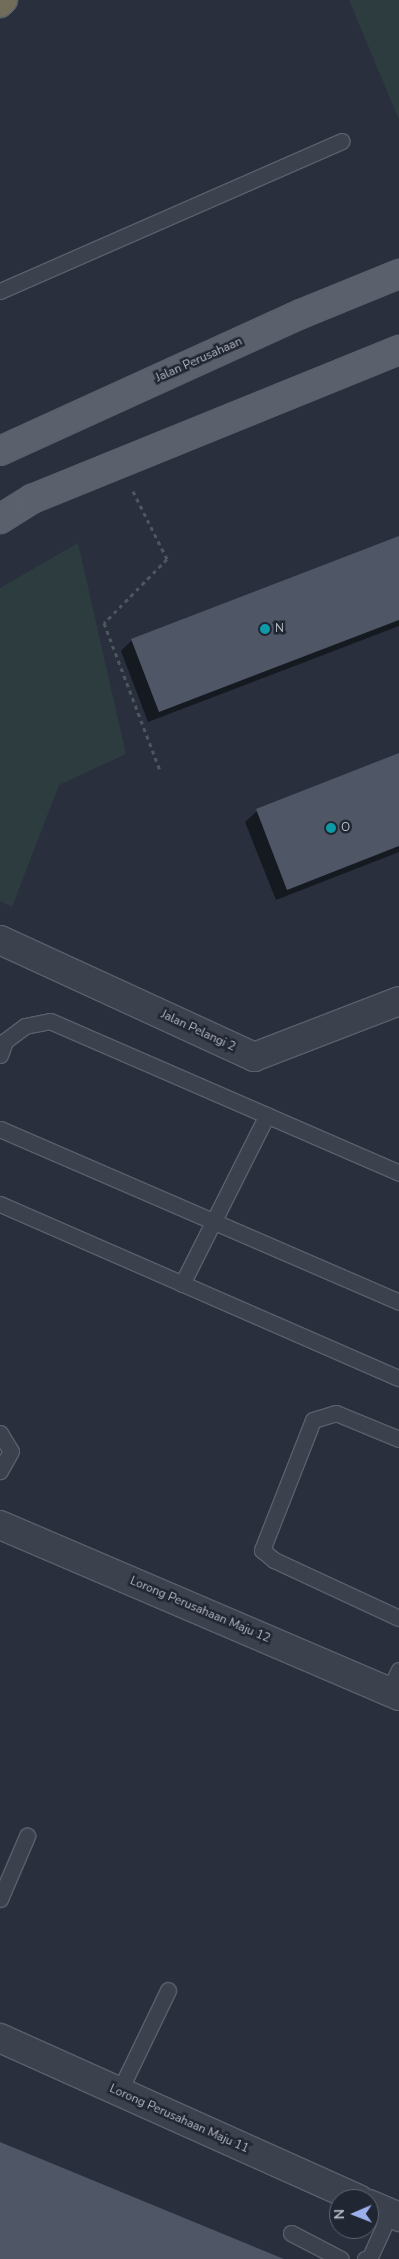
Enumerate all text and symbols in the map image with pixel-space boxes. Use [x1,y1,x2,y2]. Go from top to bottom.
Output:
street label: Jalan Perusahaan [153,334,245,386]
place label: N [275,622,284,636]
marker: N [259,623,271,635]
place label: O [341,821,350,835]
marker: O [325,822,337,834]
street label: Jalan Pelangi 2 [158,1007,238,1055]
street label: Lorong Perusahaan Maju 12 [128,1574,272,1646]
street label: Lorong Perusahaan Maju 11 [107,2082,251,2156]
north arrow [329,2189,379,2239]
text: N [330,2209,349,2220]

